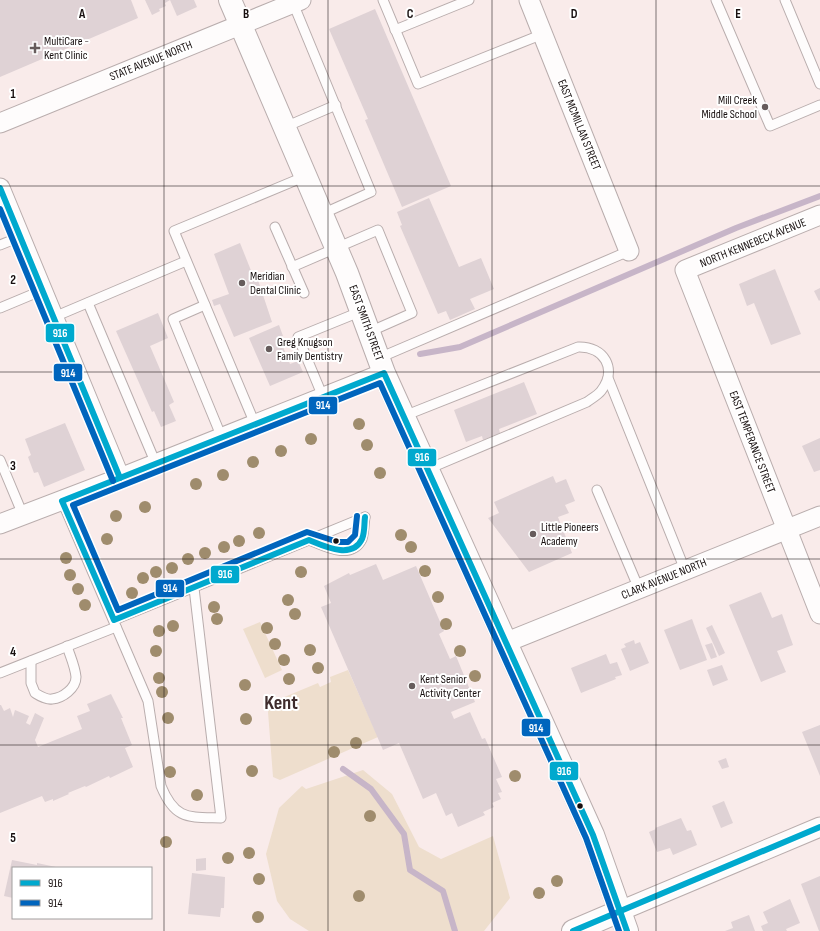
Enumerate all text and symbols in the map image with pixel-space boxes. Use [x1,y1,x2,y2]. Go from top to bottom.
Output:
text: A [78,6,86,22]
text: B [243,6,249,22]
text: C [407,6,414,22]
text: D [571,6,578,22]
text: E [735,6,741,22]
place label: MultiCare - Kent Clinic [44,34,89,63]
street label: STATE AVENUE NORTH [107,38,195,84]
marker: MultiCare - Kent Clinic [29,42,41,54]
street label: EAST MCMILLAN STREET [554,77,604,173]
text: 1 [10,86,16,102]
place label: Mill Creek Middle School [701,93,757,122]
marker: Mill Creek Middle School [760,102,770,112]
street label: NORTH KENNEBECK AVENUE [698,215,808,271]
place label: Meridian Dental Clinic [250,269,301,298]
text: 2 [10,272,16,288]
marker: Meridian Dental Clinic [237,278,247,288]
street label: EAST SMITH STREET [345,283,387,363]
line badge: 916 [45,323,75,343]
text: 916 [53,327,67,340]
place label: Greg Knugson Family Dentistry [277,335,343,364]
marker: Greg Knugson Family Dentistry [264,344,274,354]
line badge: 914 [53,363,83,382]
text: 914 [61,367,75,380]
street label: EAST TEMPERANCE STREET [726,389,778,495]
line badge: 914 [308,396,338,415]
text: 914 [316,399,330,412]
line badge: 916 [407,448,437,467]
text: 916 [415,451,429,464]
text: 3 [10,458,16,474]
place label: Little Pioneers Academy [540,520,599,549]
marker: Little Pioneers Academy [528,529,538,539]
unlabelled marker [331,536,341,546]
street label: CLARK AVENUE NORTH [619,555,709,603]
line badge: 916 [210,565,240,584]
text: 916 [218,568,232,581]
line badge: 914 [155,579,185,598]
text: 914 [163,582,177,595]
text: 4 [10,644,16,660]
place label: Kent Senior Activity Center [419,672,481,701]
marker: Kent Senior Activity Center [407,681,417,691]
district label: Kent [264,691,298,715]
line badge: 914 [521,718,551,737]
text: 914 [529,722,543,735]
line badge: 916 [549,761,579,781]
text: 916 [557,765,571,778]
unlabelled marker [575,801,585,811]
text: 5 [10,830,16,846]
legend [12,867,152,919]
text: 916 [48,876,63,891]
text: 914 [48,896,63,911]

